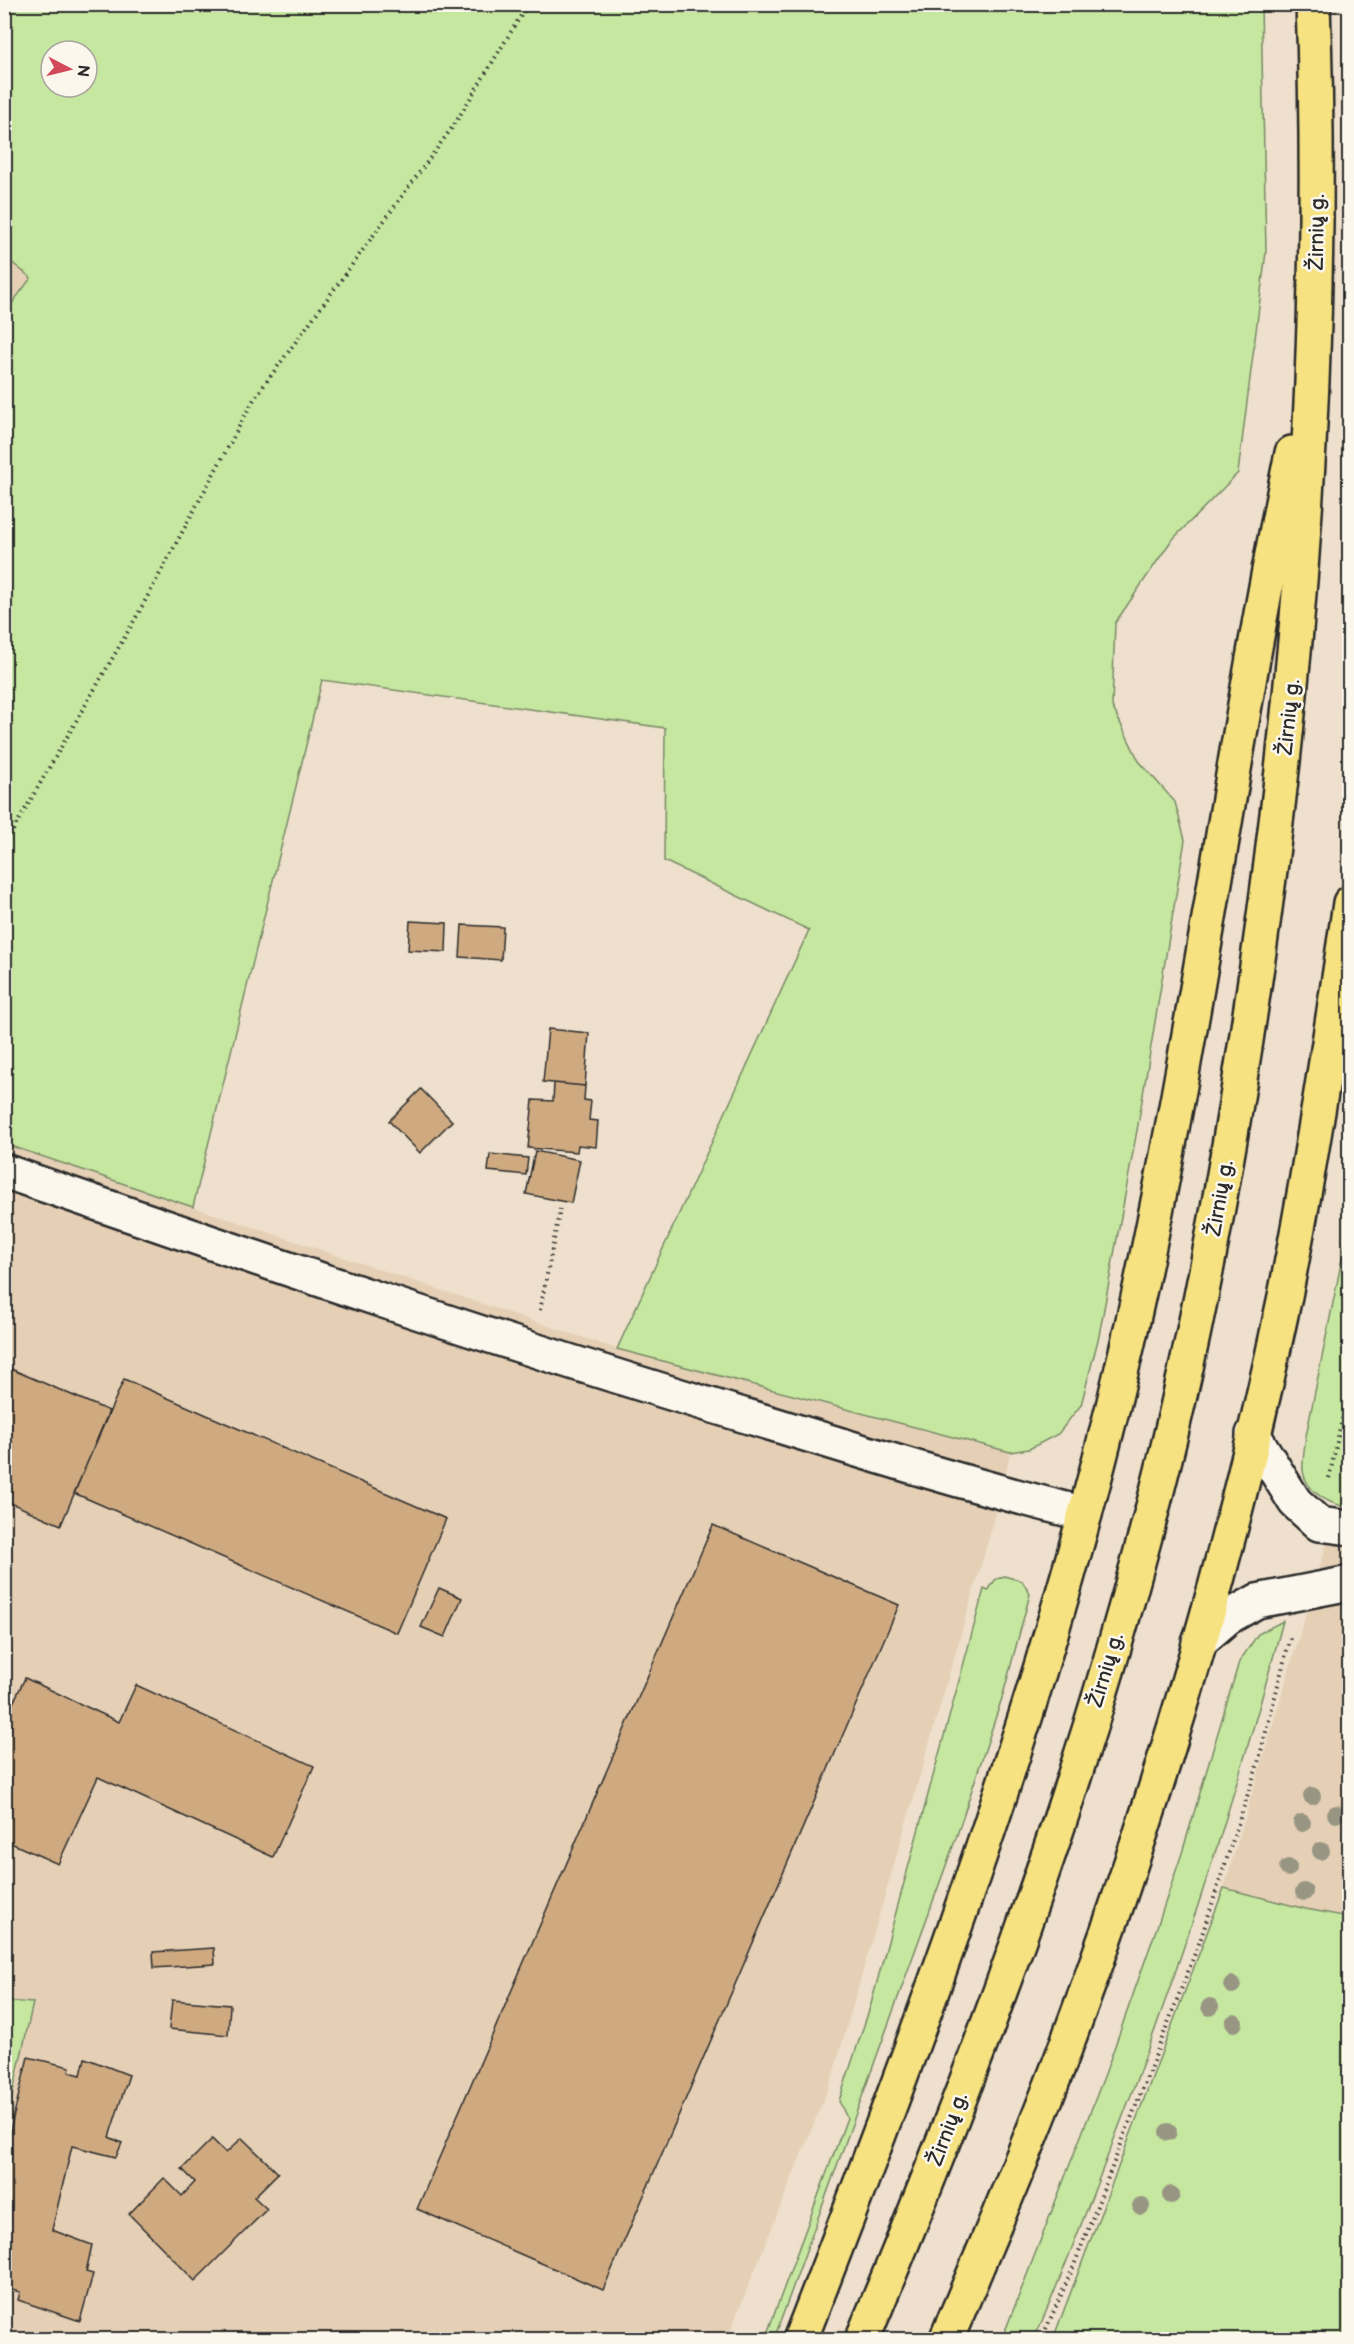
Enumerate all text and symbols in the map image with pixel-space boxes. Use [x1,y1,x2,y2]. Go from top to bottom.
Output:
north arrow [39,39,99,99]
text: N [72,64,93,78]
street label: Žirnių g. [1304,194,1330,271]
street label: Žirnių g. [1272,678,1305,757]
street label: Žirnių g. [1201,1158,1239,1239]
street label: Žirnių g. [1083,1630,1129,1711]
street label: Žirnių g. [922,2089,973,2170]

